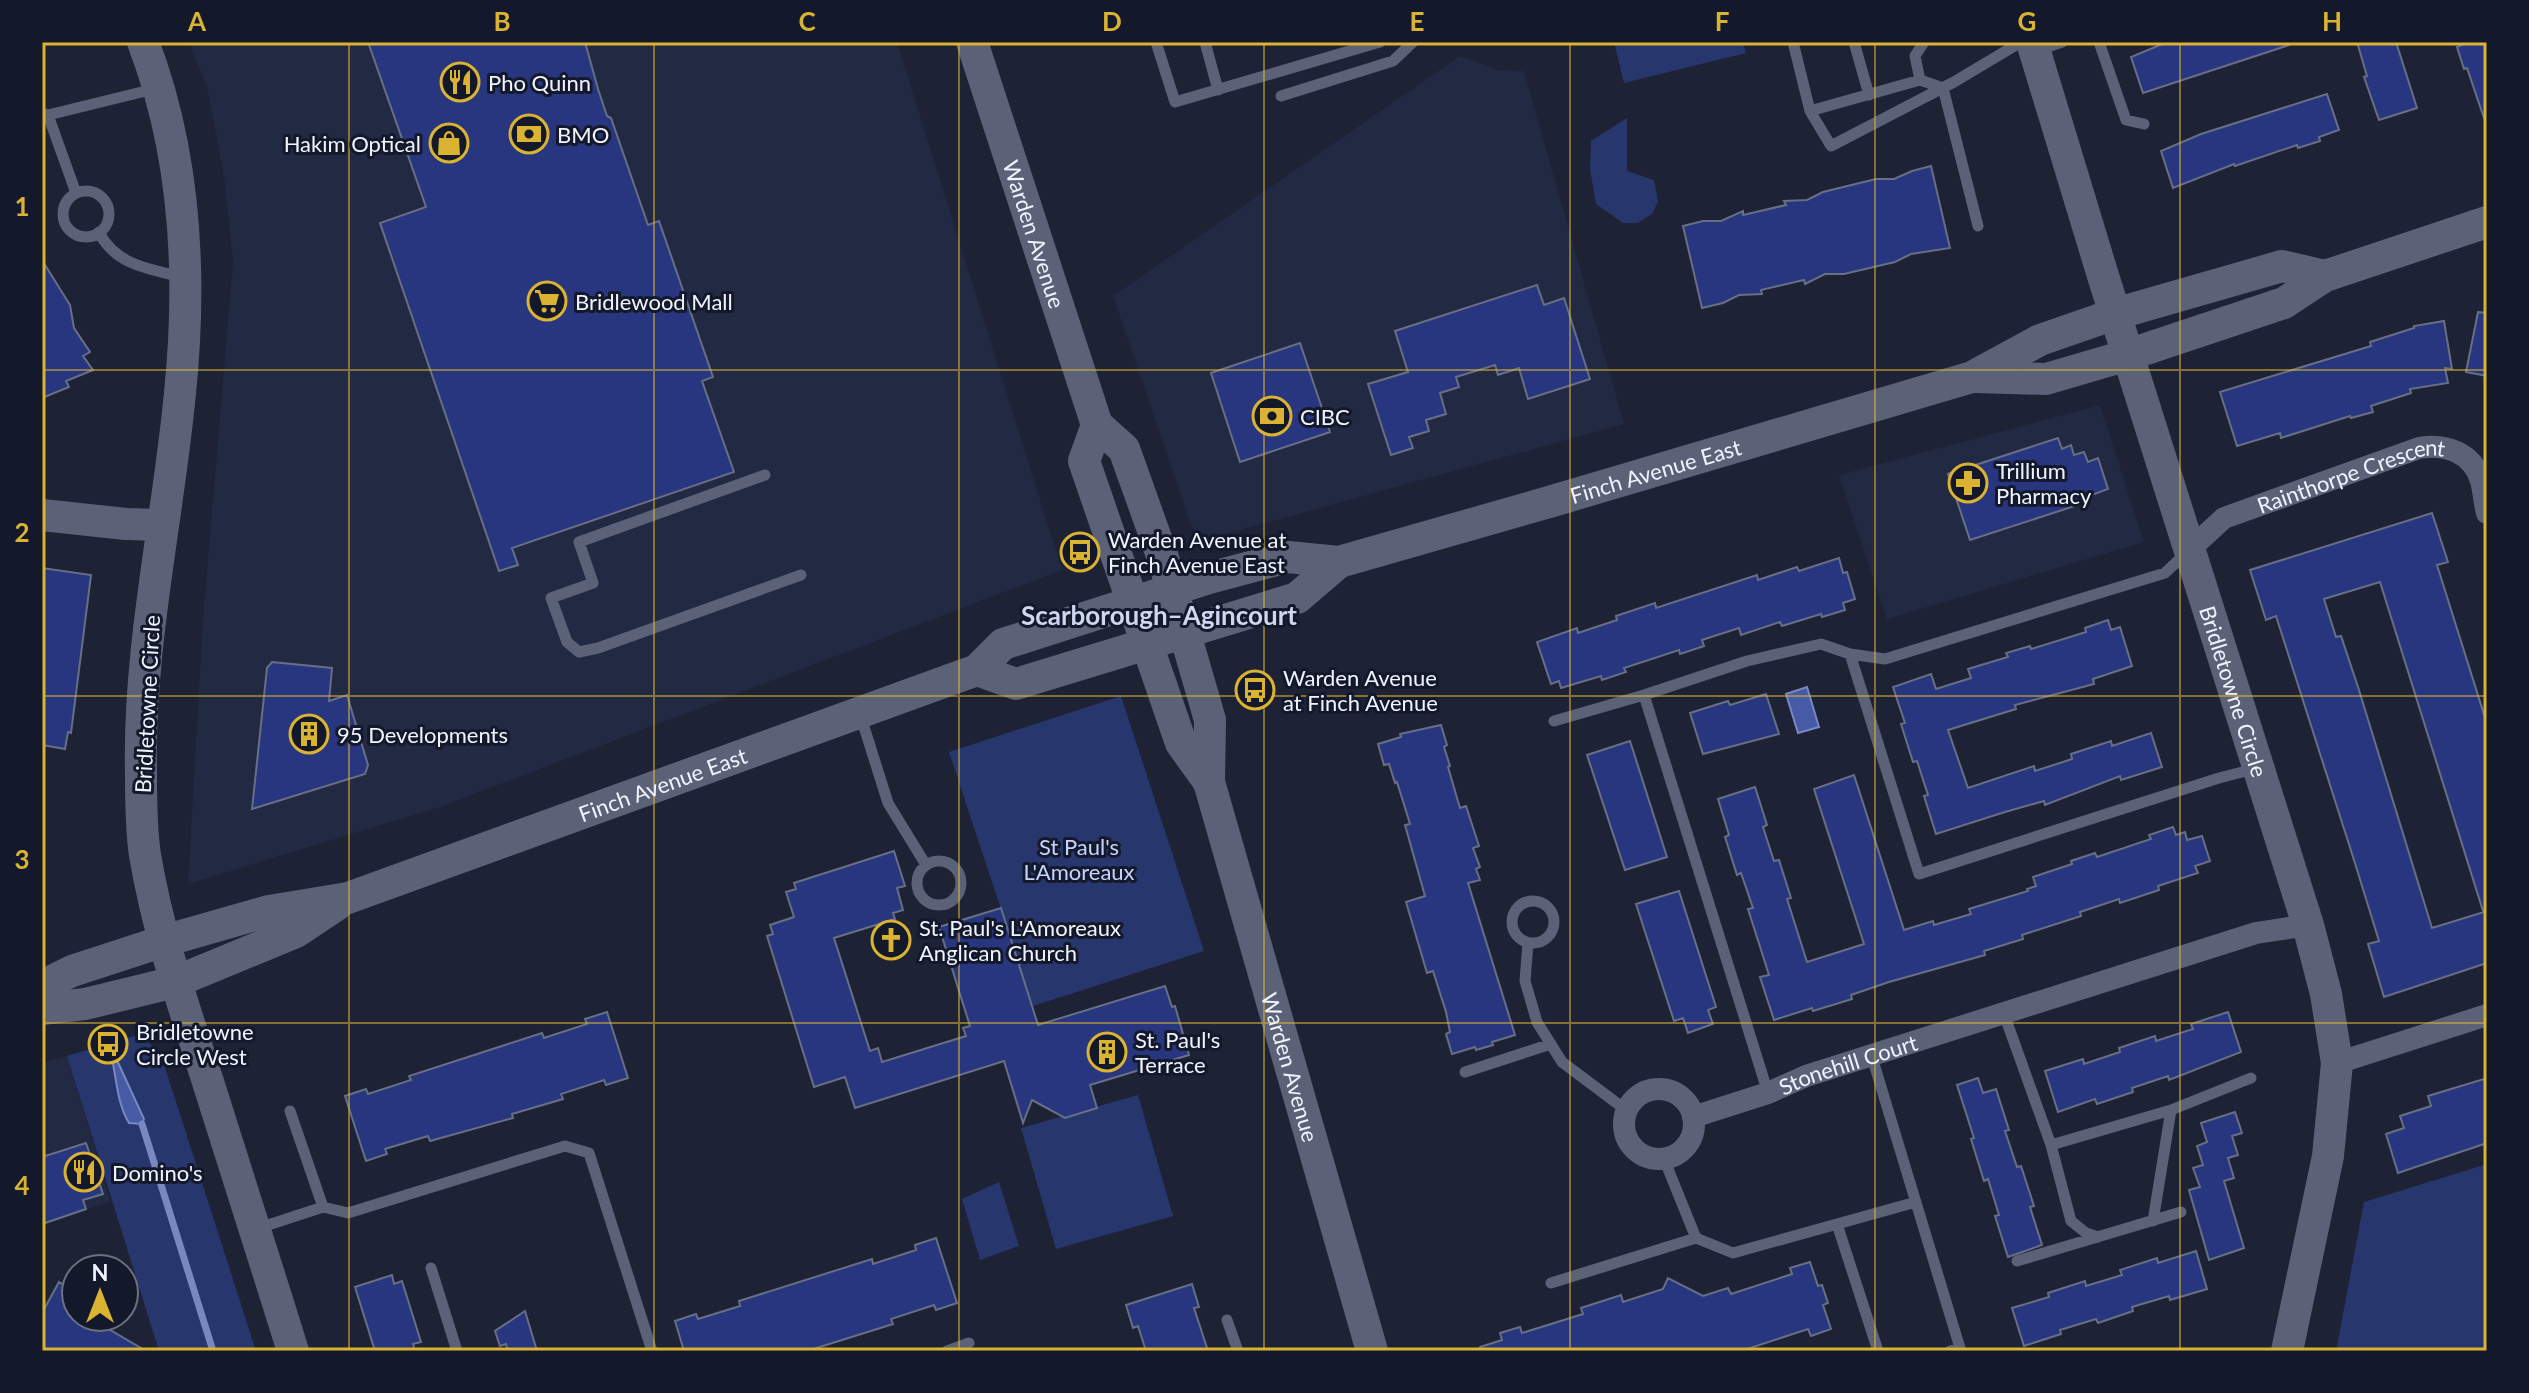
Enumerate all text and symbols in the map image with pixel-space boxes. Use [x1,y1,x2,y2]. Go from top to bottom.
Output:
text: A [187,5,207,37]
text: B [493,5,511,37]
text: C [798,5,816,37]
text: D [1102,5,1122,37]
text: E [1410,5,1424,37]
text: F [1715,5,1729,37]
text: G [2018,5,2036,37]
text: H [2322,5,2342,37]
restaurant icon: Pho Quinn [439,61,481,103]
place label: Pho Quinn [488,69,591,96]
bank icon: BMO [508,113,550,155]
place label: BMO [557,121,609,148]
shop icon: Hakim Optical [428,122,470,164]
place label: Hakim Optical [284,130,421,157]
street label: Warden Avenue [998,157,1071,311]
text: 1 [14,190,30,222]
supermarket icon: Bridlewood Mall [526,280,568,322]
place label: Bridlewood Mall [575,288,733,315]
bank icon: CIBC [1251,395,1293,437]
place label: CIBC [1300,403,1350,430]
street label: Finch Avenue East [1567,433,1744,509]
street label: Rainthorpe Crescent [2253,433,2447,519]
place label: Trillium Pharmacy [1996,457,2092,509]
pharmacy icon: Trillium Pharmacy [1947,462,1989,504]
text: 2 [14,516,30,548]
place label: Warden Avenue at Finch Avenue East [1108,526,1286,578]
bus stop icon: Warden Avenue at Finch Avenue East [1059,531,1101,573]
district label: Scarborough–Agincourt [1021,599,1297,631]
street label: Bridletowne Circle [2194,602,2274,780]
street label: Bridletowne Circle [129,614,165,794]
place label: Warden Avenue at Finch Avenue [1283,664,1438,716]
bus stop icon: Warden Avenue at Finch Avenue [1234,669,1276,711]
building icon: 95 Developments [288,713,330,755]
place label: 95 Developments [337,721,508,748]
street label: Finch Avenue East [575,741,750,827]
park label: St Paul's L'Amoreaux [1023,833,1135,885]
text: 3 [14,843,30,875]
place label: St. Paul's L'Amoreaux Anglican Church [919,914,1121,966]
church icon: St. Paul's L'Amoreaux Anglican Church [870,919,912,961]
street label: Warden Avenue [1256,989,1325,1145]
place label: Bridletowne Circle West [136,1018,254,1070]
bus stop icon: Bridletowne Circle West [87,1023,129,1065]
place label: St. Paul's Terrace [1135,1026,1220,1078]
street label: Stonehill Court [1774,1028,1921,1100]
building icon: St. Paul's Terrace [1086,1031,1128,1073]
restaurant icon: Domino's [63,1151,105,1193]
place label: Domino's [112,1159,203,1186]
text: 4 [14,1169,30,1201]
north arrow [60,1253,140,1333]
text: N [92,1259,108,1286]

